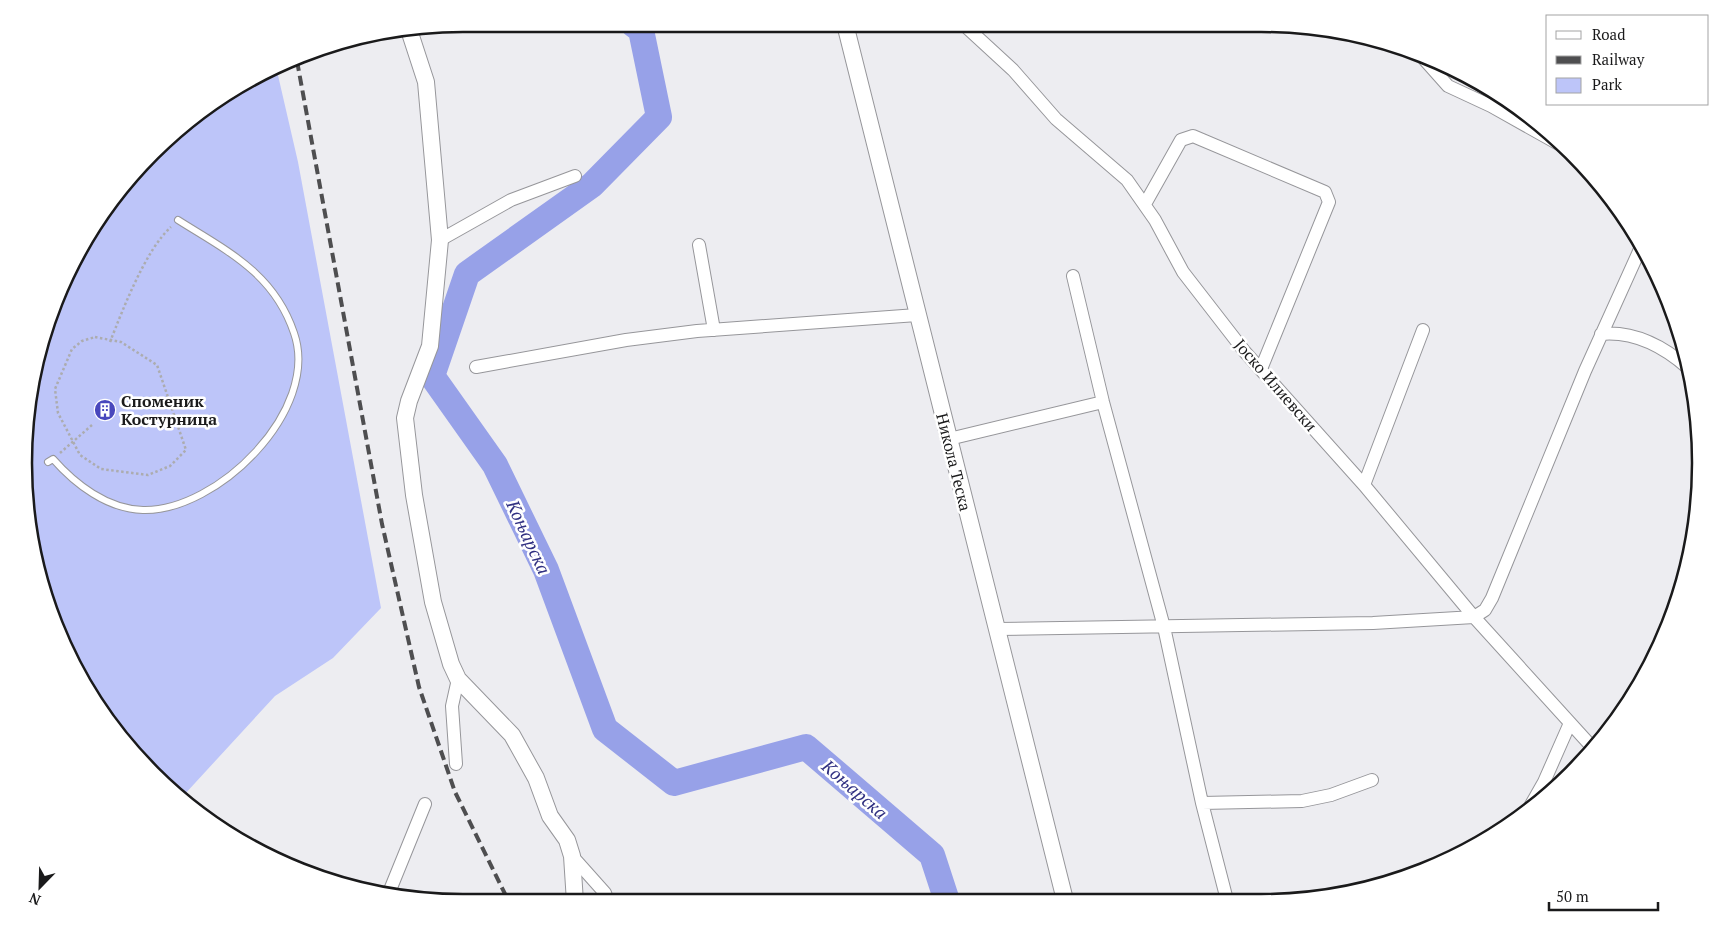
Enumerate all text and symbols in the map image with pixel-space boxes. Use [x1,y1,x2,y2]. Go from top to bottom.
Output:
legend [1546,15,1709,105]
text: Road [1592,24,1625,44]
text: Railway [1592,49,1645,69]
text: Park [1592,74,1622,94]
street label: Јоско Илиевски [1230,334,1322,436]
place label: Споменик Костурница [121,390,217,430]
building icon: Споменик Костурница [93,398,117,422]
street label: Никола Теска [931,411,977,513]
water label: Коњарска [501,495,557,578]
water label: Коњарска [817,753,893,824]
north arrow [15,862,65,912]
scale bar [1549,880,1658,912]
text: 50 m [1556,886,1589,906]
text: N [26,888,43,910]

